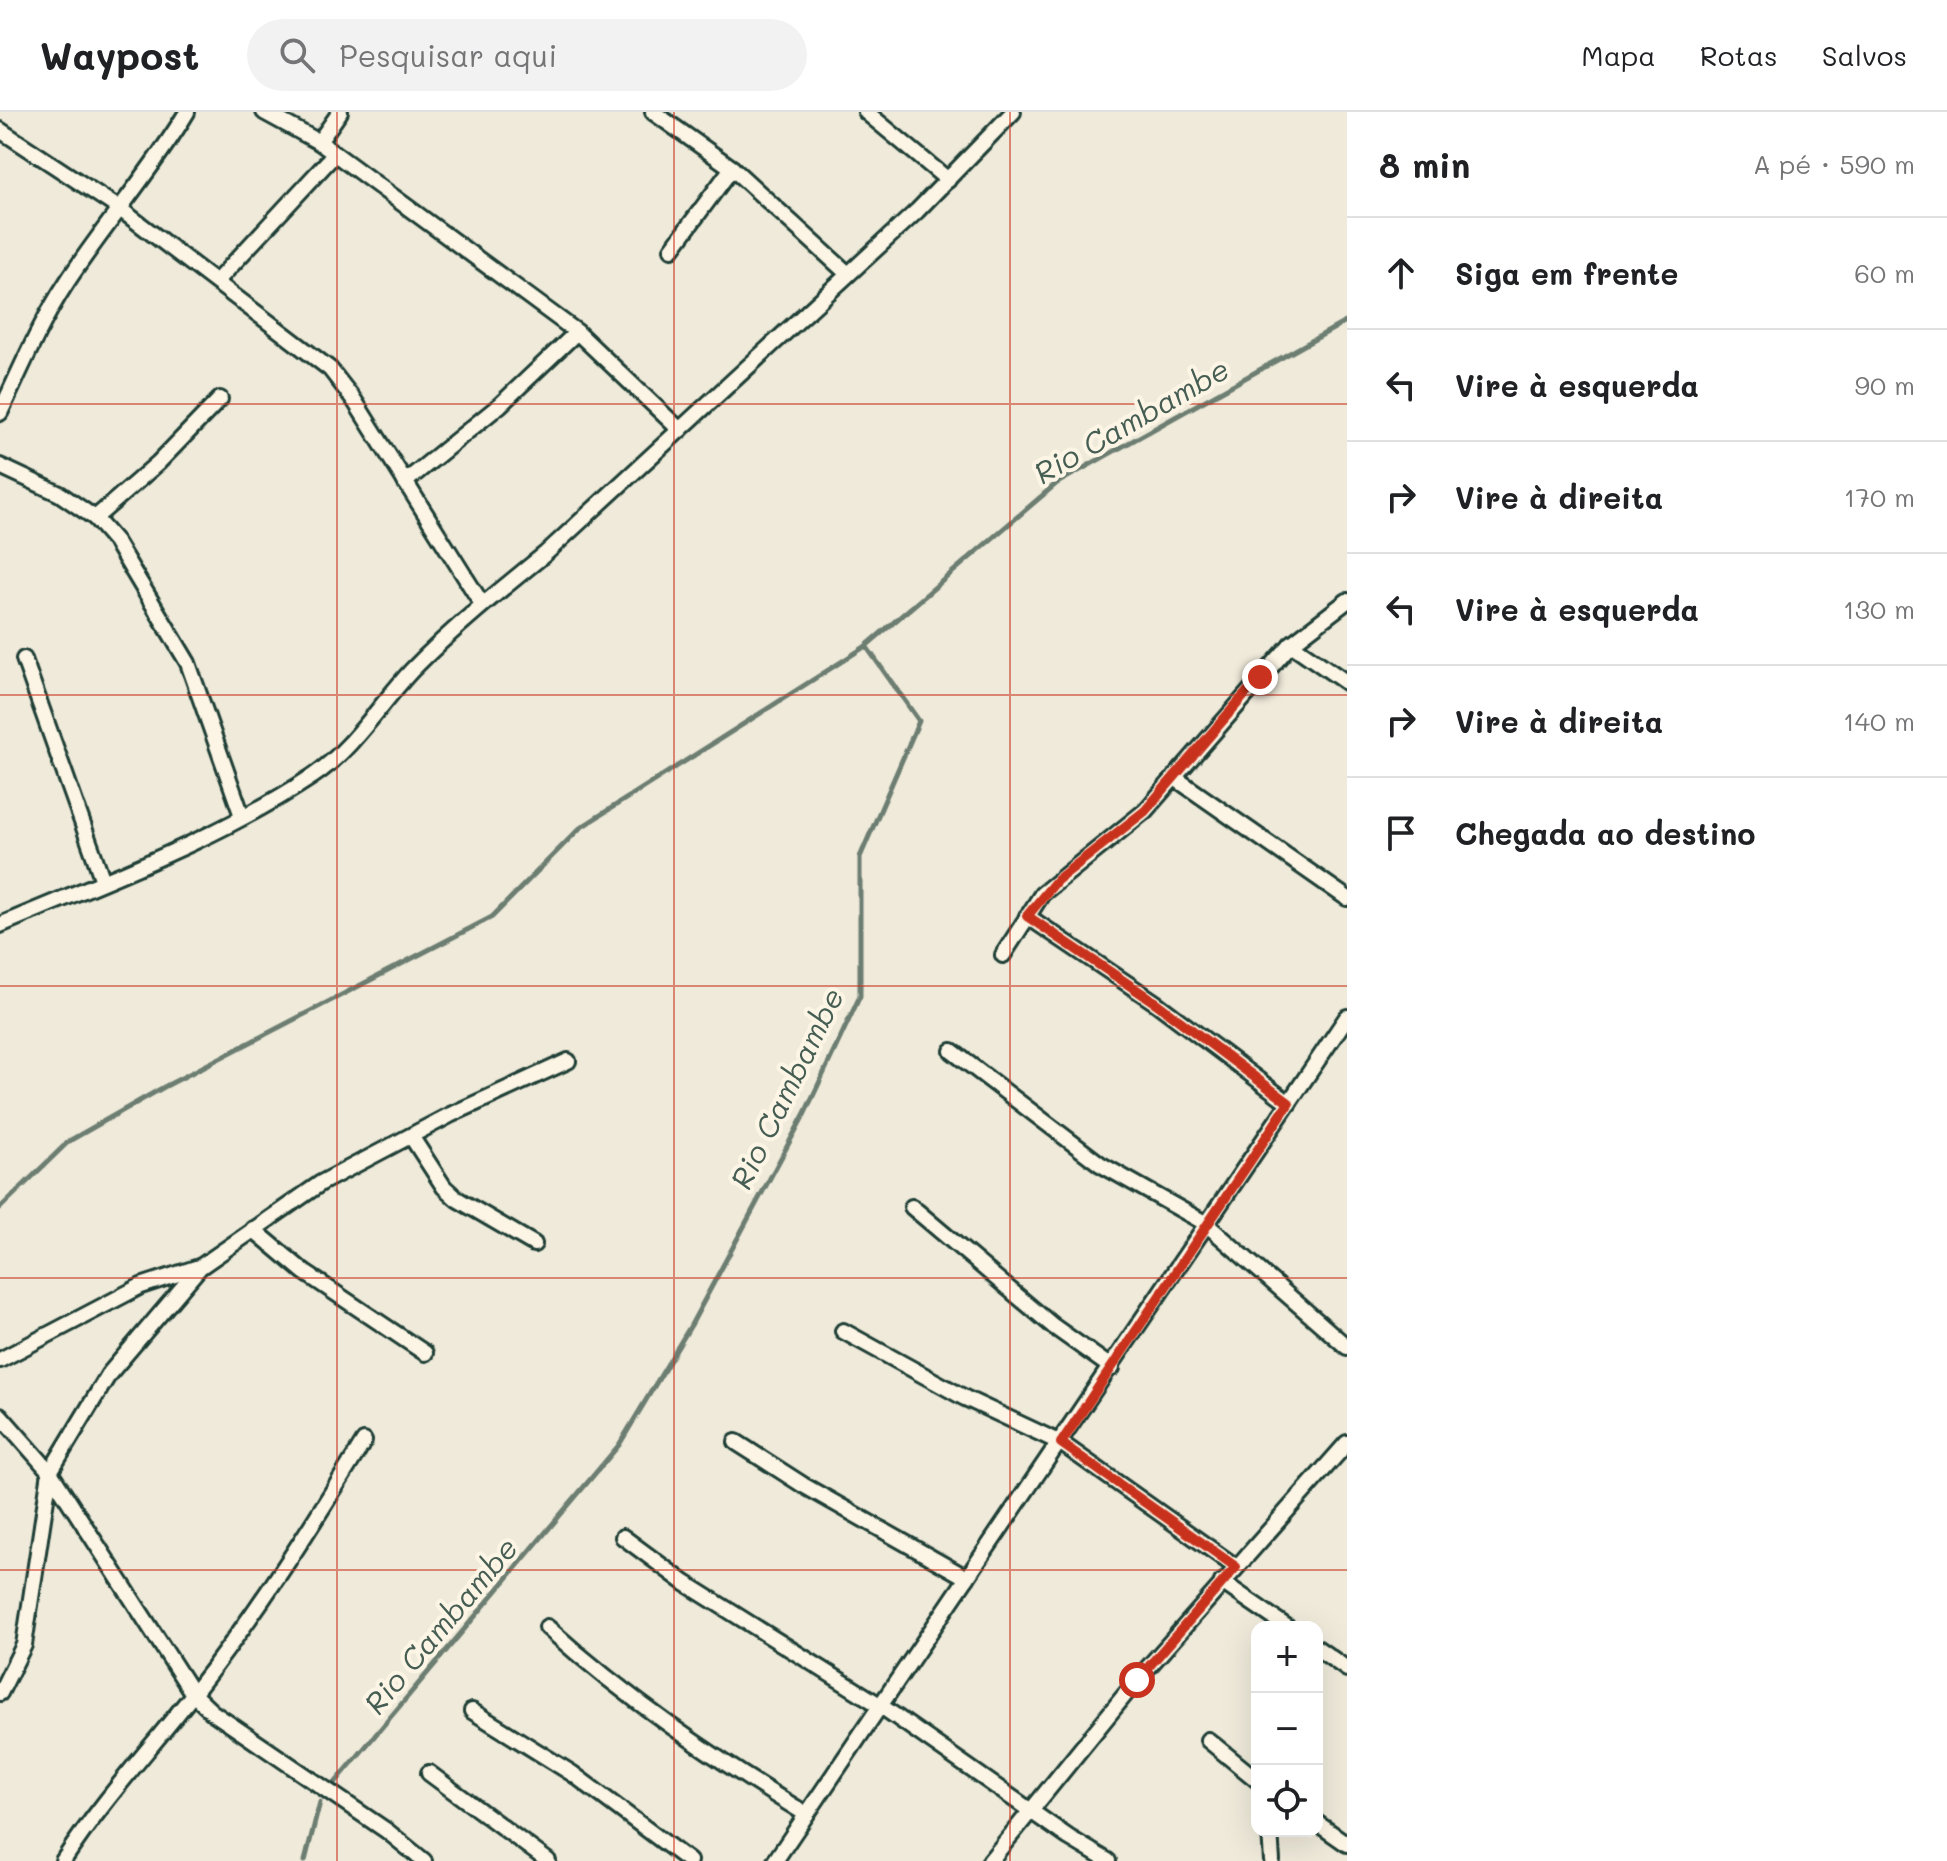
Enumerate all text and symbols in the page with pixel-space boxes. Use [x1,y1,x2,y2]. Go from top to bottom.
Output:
search box [247,19,807,91]
text: Waypost [40,30,199,80]
icon: search [275,33,319,77]
text: Pesquisar aqui [339,35,557,75]
text: Mapa [1581,37,1656,73]
text: Rotas [1700,37,1778,73]
text: Salvos [1822,37,1907,73]
text: 8 min [1379,142,1470,187]
text: A pé · 590 m [1753,147,1915,181]
icon: ahead [1379,251,1423,295]
text: Siga em frente [1455,253,1678,293]
text: 60 m [1854,256,1915,290]
water label: Rio Cambambe [1026,348,1236,492]
icon: left [1379,363,1423,407]
text: Vire à esquerda [1455,365,1699,405]
text: 90 m [1855,368,1915,402]
icon: right [1379,475,1423,519]
text: Vire à direita [1455,477,1663,517]
text: 170 m [1844,480,1915,514]
icon: left [1379,587,1423,631]
text: Vire à esquerda [1455,589,1699,629]
text: 130 m [1843,592,1915,626]
route end [1242,659,1278,695]
icon: right [1379,699,1423,743]
text: Vire à direita [1455,701,1663,741]
text: 140 m [1843,704,1915,738]
icon: arrive [1379,811,1423,855]
text: Chegada ao destino [1455,813,1755,853]
water label: Rio Cambambe [720,981,852,1195]
water label: Rio Cambambe [354,1528,526,1722]
map controls [1251,1621,1323,1837]
button: + [1251,1621,1323,1693]
route start [1119,1662,1155,1698]
button: − [1251,1693,1323,1765]
button: locate [1251,1765,1323,1837]

